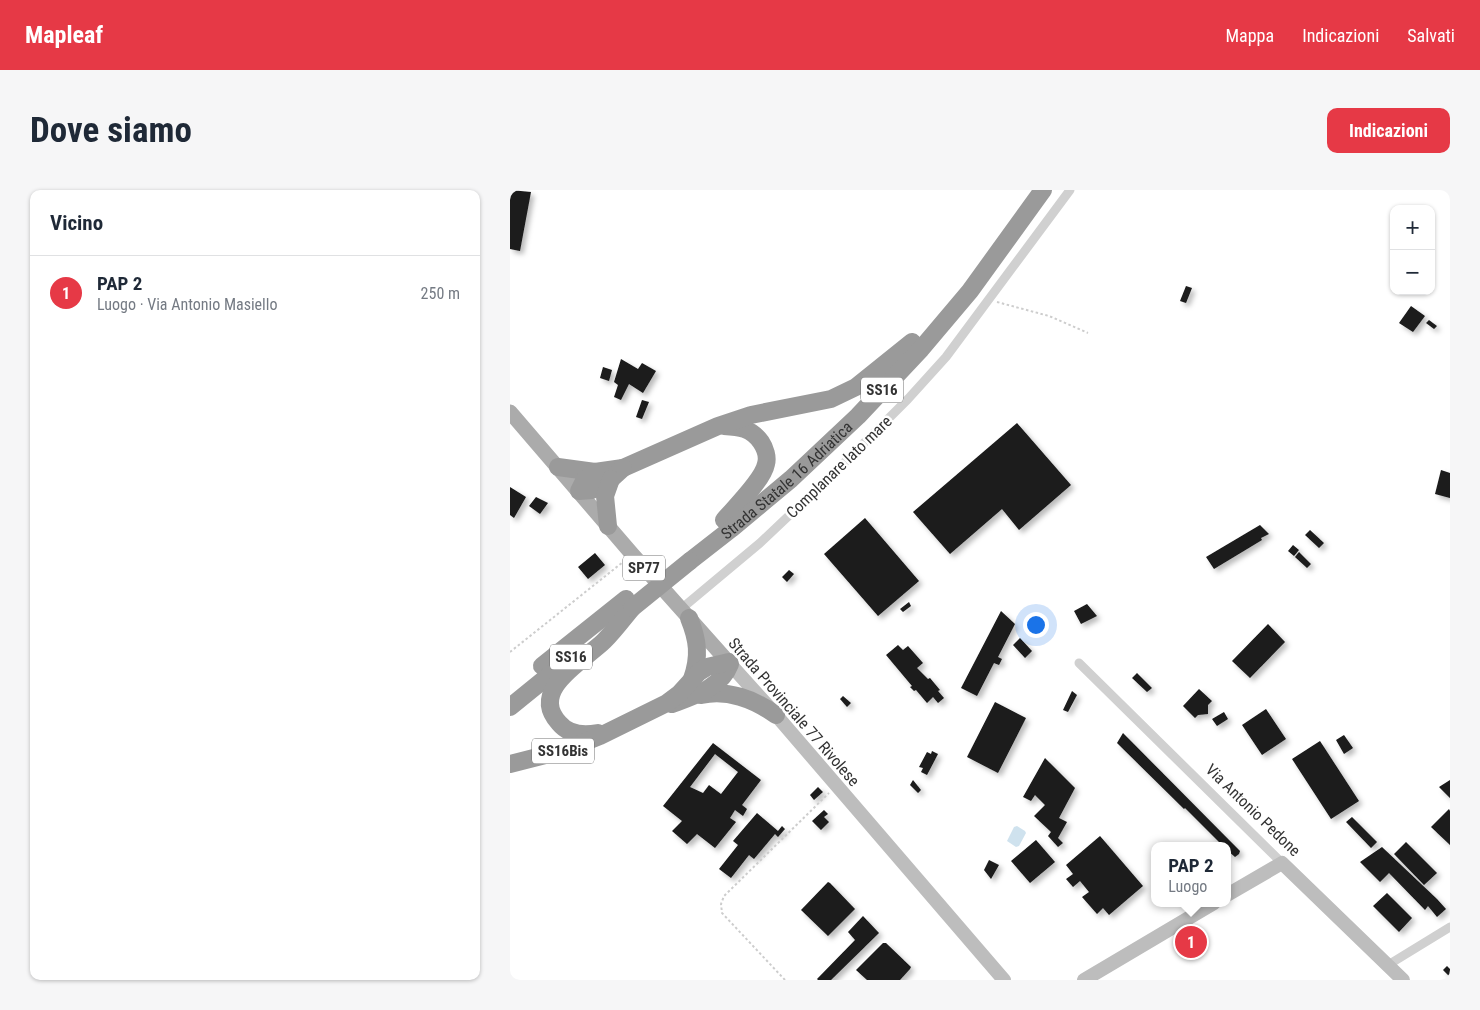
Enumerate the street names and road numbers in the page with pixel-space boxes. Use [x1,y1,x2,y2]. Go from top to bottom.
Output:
road number: SS16 [861,378,903,402]
street label: Complanare lato mare [782,412,896,522]
street label: Strada Statale 16 Adriatica [717,417,856,543]
road number: SP77 [623,556,665,580]
street label: Strada Provinciale 77 Rivolese [724,634,864,790]
road number: SS16 [550,644,592,670]
road number: SS16Bis [532,738,594,764]
street label: Via Antonio Pedone [1202,760,1304,860]

